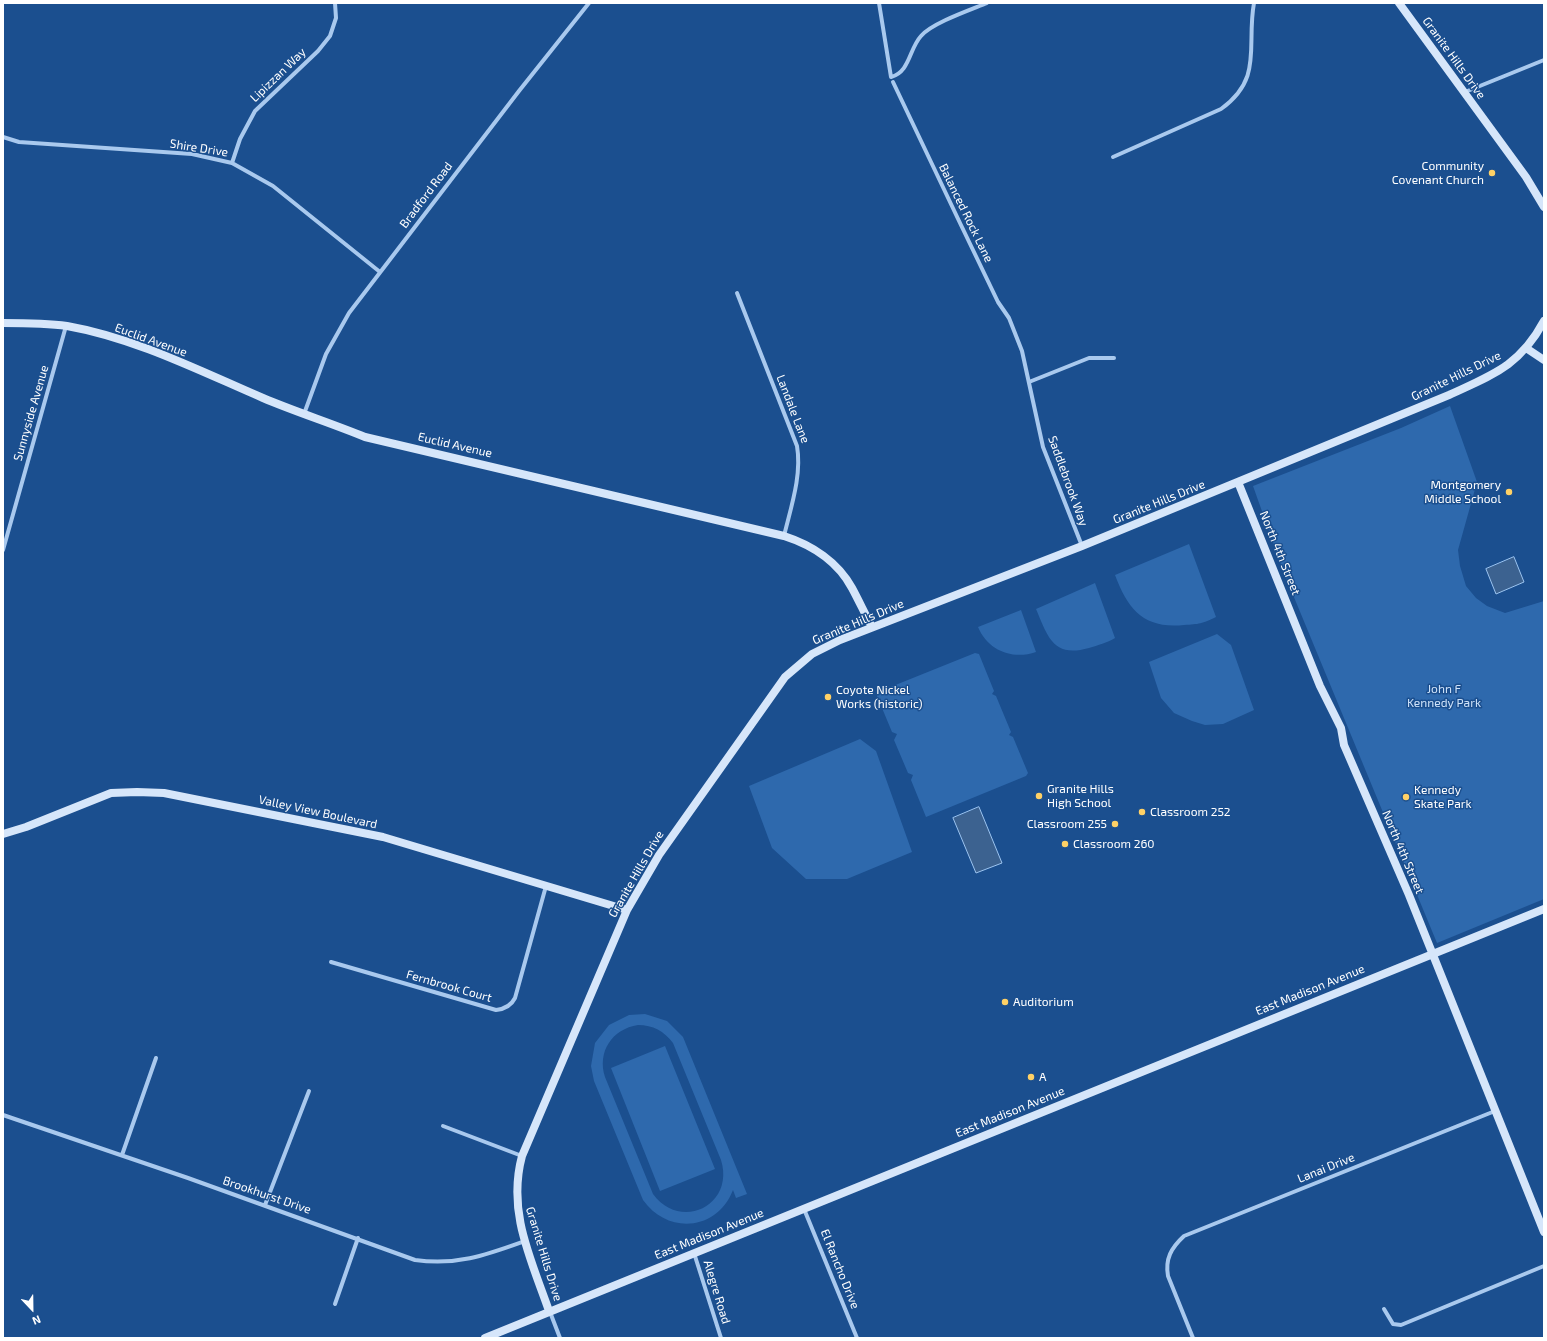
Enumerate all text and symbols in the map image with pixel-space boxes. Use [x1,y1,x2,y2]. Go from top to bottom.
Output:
street label: Granite Hills Drive [1419,14,1489,102]
street label: Lipizzan Way [247,45,309,105]
street label: Shire Drive [169,136,229,160]
street label: Bradford Road [397,159,455,231]
place label: Community Covenant Church [1392,159,1484,187]
street label: Balanced Rock Lane [936,161,996,265]
marker: Community Covenant Church [1487,168,1497,178]
street label: Euclid Avenue [113,320,189,360]
street label: Granite Hills Drive [1409,348,1503,404]
street label: Sunnyside Avenue [10,363,52,463]
street label: Landale Lane [773,373,813,445]
street label: Euclid Avenue [416,429,494,461]
street label: Saddlebrook Way [1045,434,1091,528]
street label: Granite Hills Drive [1111,477,1207,527]
place label: Montgomery Middle School [1424,478,1501,506]
marker: Montgomery Middle School [1504,487,1514,497]
street label: North 4th Street [1257,509,1303,597]
street label: Granite Hills Drive [810,596,906,648]
park label: John F Kennedy Park [1407,682,1481,710]
place label: Coyote Nickel Works (historic) [836,683,923,711]
marker: Coyote Nickel Works (historic) [823,692,833,702]
place label: Granite Hills High School [1047,782,1114,810]
place label: Kennedy Skate Park [1414,783,1472,811]
marker: Granite Hills High School [1034,791,1044,801]
street label: Valley View Boulevard [257,792,379,832]
marker: Kennedy Skate Park [1401,792,1411,802]
place label: Classroom 252 [1150,805,1231,819]
marker: Classroom 252 [1137,807,1147,817]
street label: North 4th Street [1379,808,1427,896]
place label: Classroom 255 [1027,817,1107,831]
marker: Classroom 255 [1110,819,1120,829]
street label: Granite Hills Drive [605,828,667,920]
place label: Classroom 260 [1073,837,1155,851]
marker: Classroom 260 [1060,839,1070,849]
street label: East Madison Avenue [1253,962,1367,1018]
street label: Fernbrook Court [405,967,493,1005]
place label: Auditorium [1013,995,1074,1009]
marker: Auditorium [1000,997,1010,1007]
place label: A [1039,1070,1046,1084]
marker: A [1026,1072,1036,1082]
street label: East Madison Avenue [953,1084,1067,1140]
street label: Lanai Drive [1295,1150,1357,1186]
street label: Brookhurst Drive [221,1173,313,1217]
street label: Granite Hills Drive [523,1205,565,1303]
street label: East Madison Avenue [652,1206,766,1262]
street label: El Rancho Drive [817,1227,863,1311]
street label: Alegre Road [701,1259,733,1325]
north arrow [12,1289,52,1329]
text: N [31,1313,43,1328]

